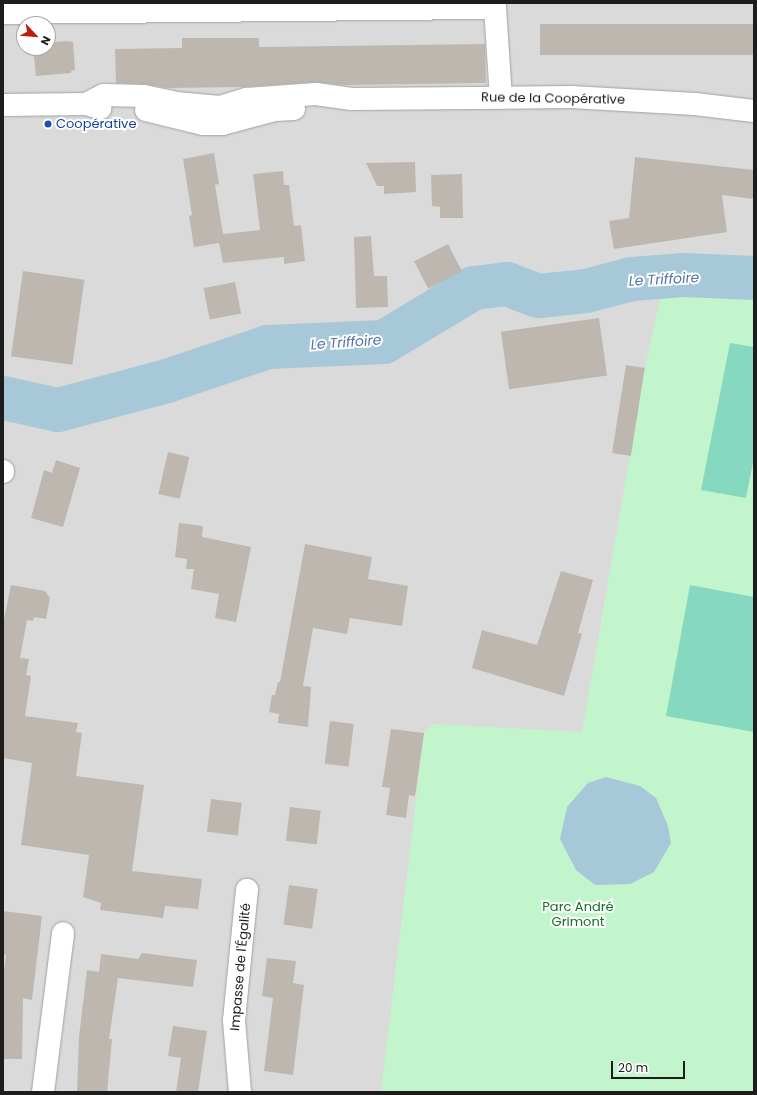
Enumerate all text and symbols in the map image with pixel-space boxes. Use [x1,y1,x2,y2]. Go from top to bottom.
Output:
north arrow [16,16,56,56]
text: N [37,34,55,48]
street label: Rue de la Coopérative [481,90,625,108]
place label: Coopérative [56,116,136,132]
marker: Coopérative [43,119,53,129]
water label: Le Triffoire [628,269,700,289]
water label: Le Triffoire [310,331,382,353]
park label: Parc André Grimont [542,900,614,931]
street label: Impasse de l'Égalité [228,902,254,1032]
scale bar [613,1053,687,1079]
text: 20 m [618,1059,648,1076]

